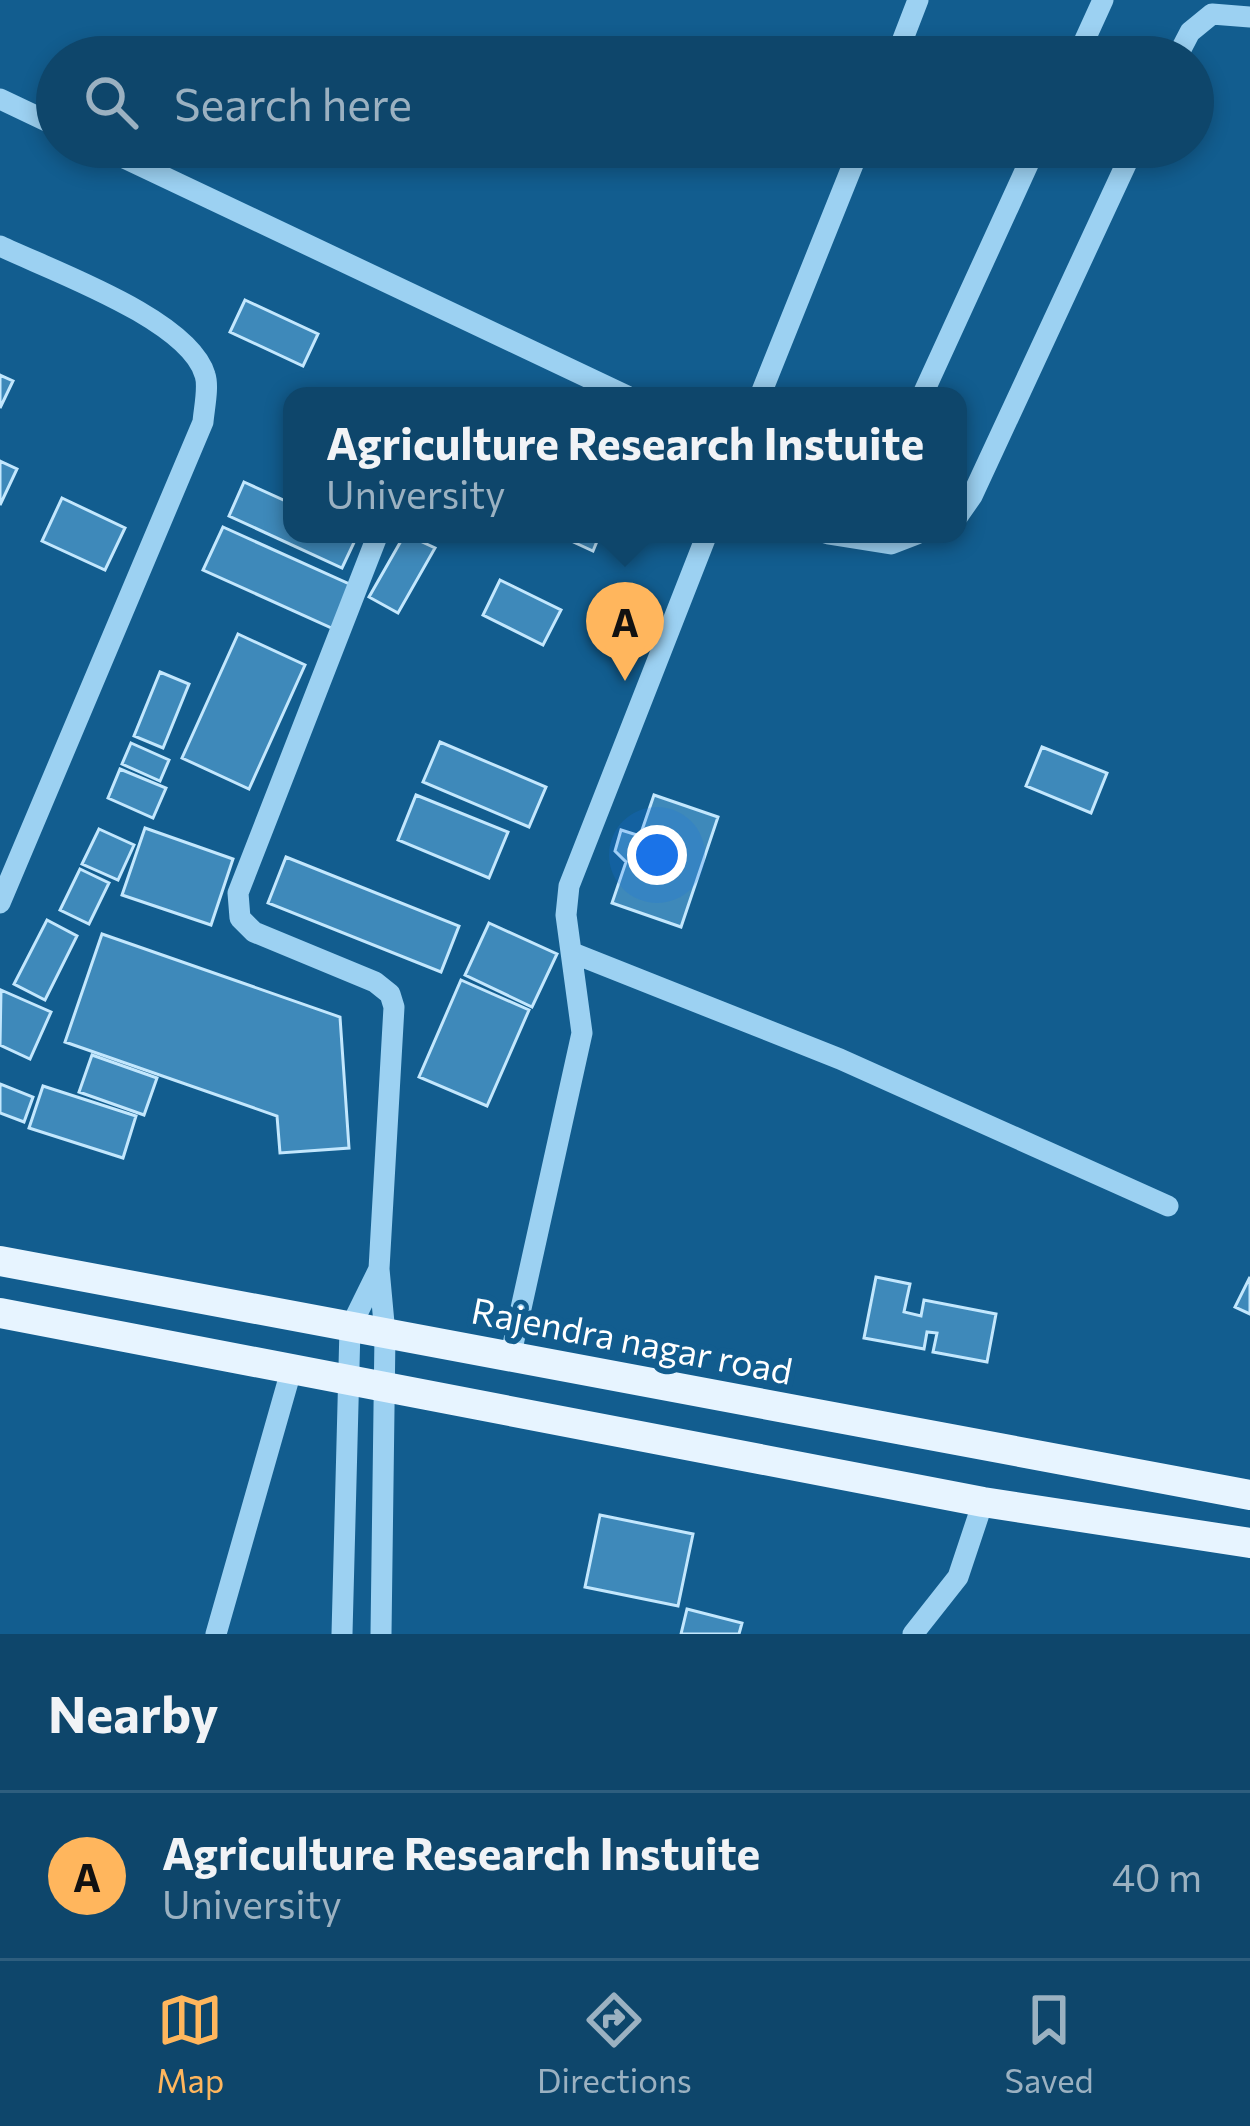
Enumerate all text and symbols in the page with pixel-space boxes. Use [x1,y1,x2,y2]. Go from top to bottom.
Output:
search box [36,36,1214,168]
icon: search [78,69,144,135]
text: Search here [174,75,412,130]
popup [283,387,967,543]
text: Agriculture Research Instuite [326,414,924,469]
text: University [326,469,506,517]
pin: A [586,582,664,681]
your location [627,825,687,885]
street label: Rajendra nagar road [468,1286,797,1392]
text: Nearby [48,1681,218,1744]
text: Agriculture Research Instuite [162,1824,760,1879]
text: A [73,1852,101,1900]
text: 40 m [1112,1852,1202,1900]
text: University [162,1879,342,1927]
tab: Map [156,1987,224,2100]
tab: Directions [537,1987,692,2100]
tab: Saved [1005,1987,1094,2100]

